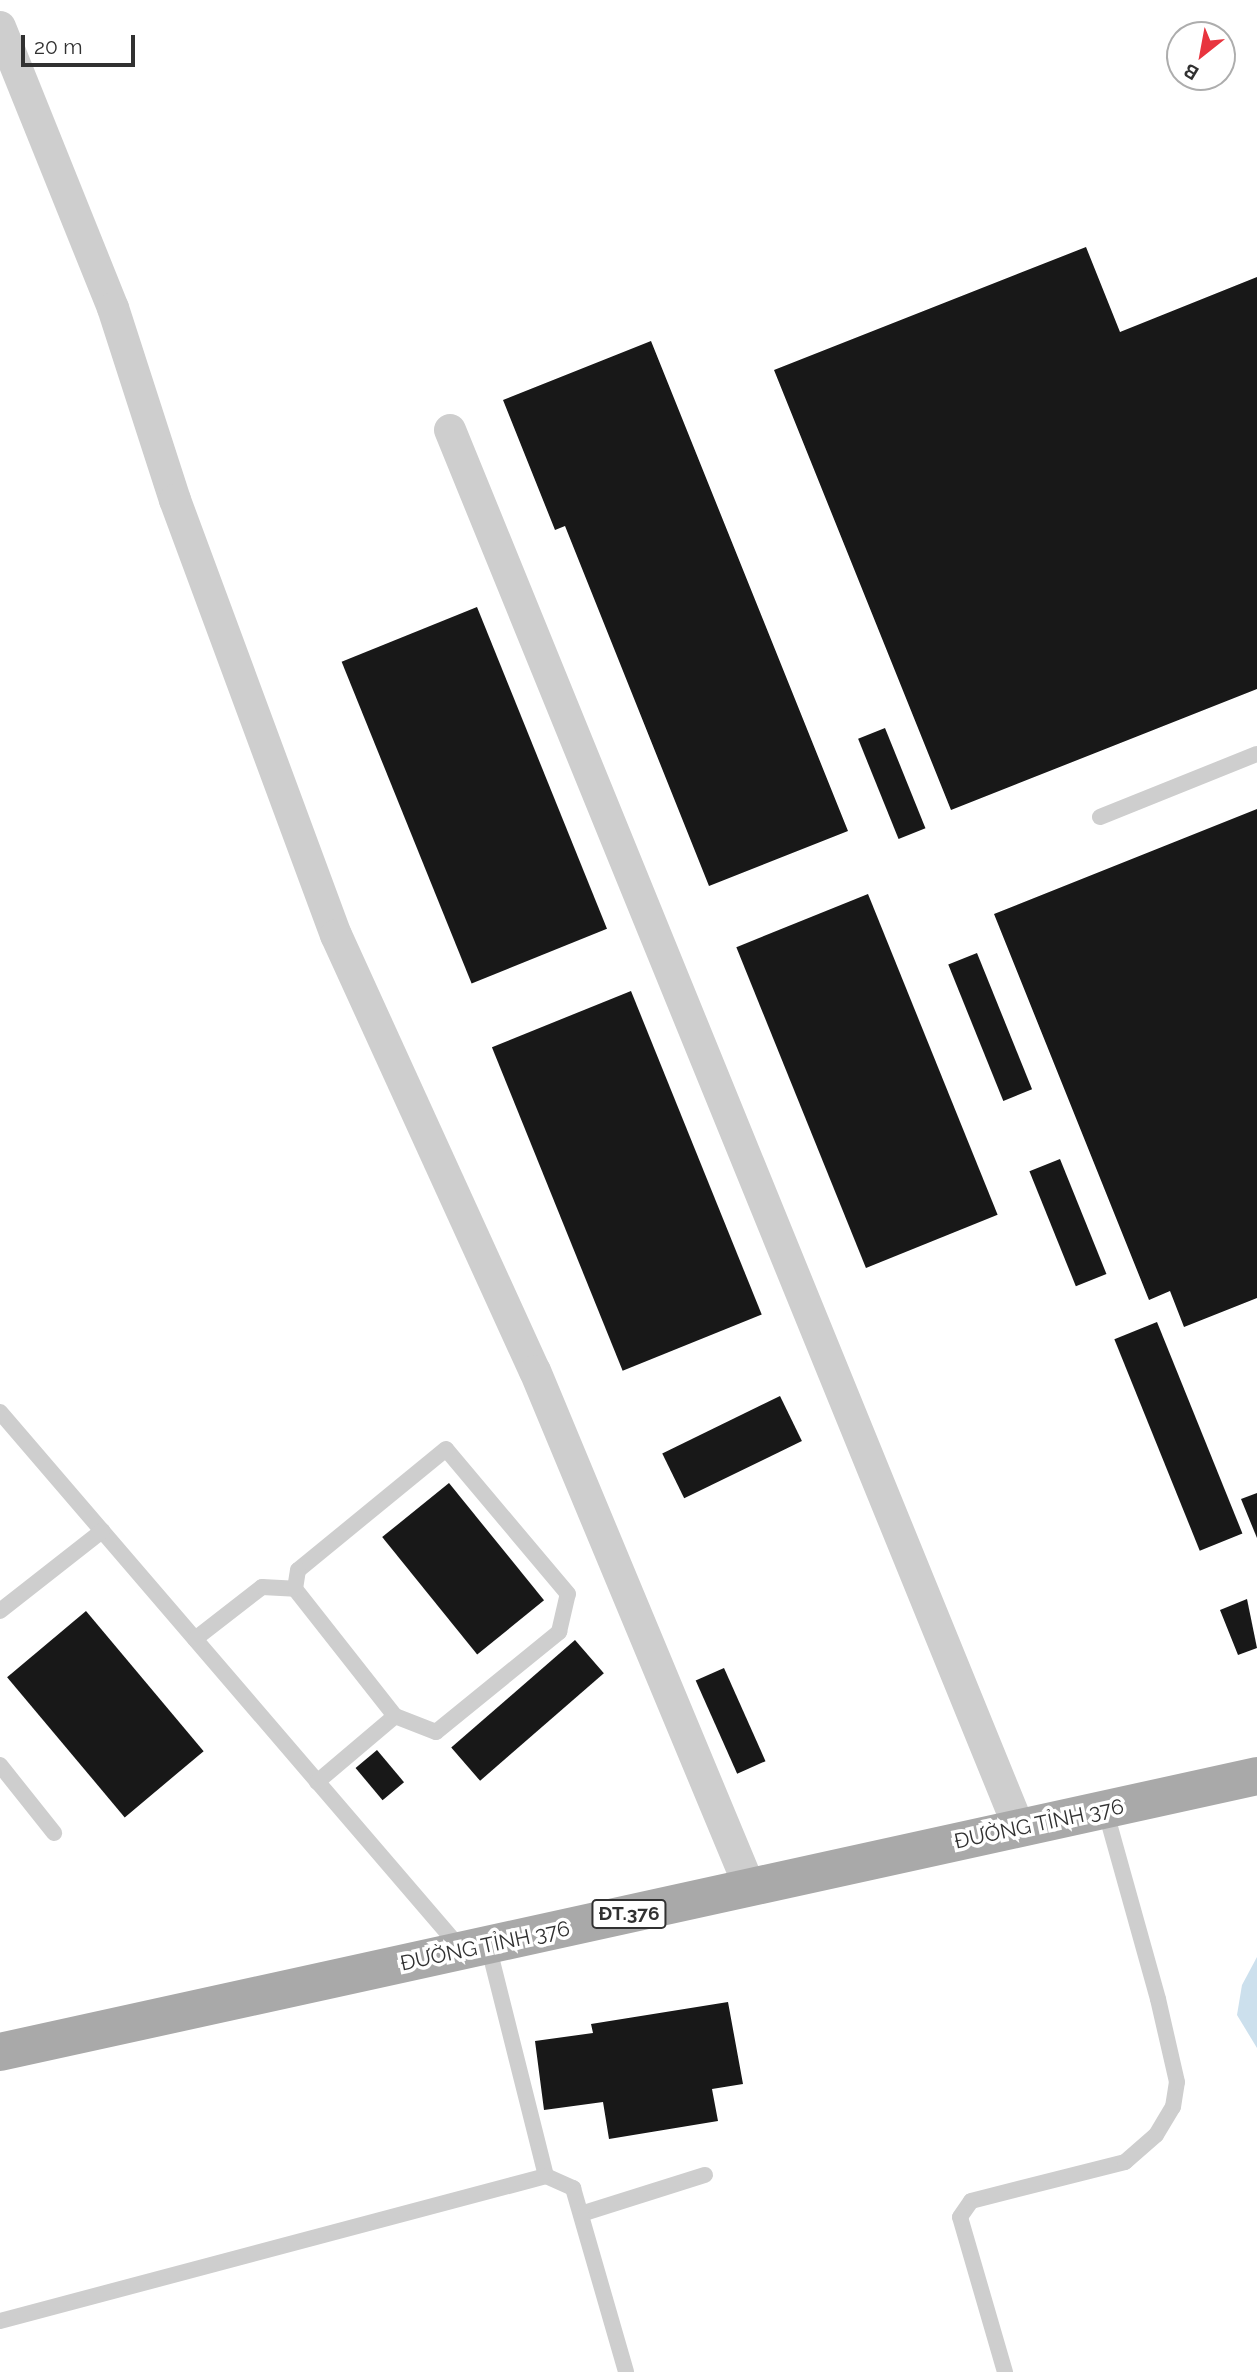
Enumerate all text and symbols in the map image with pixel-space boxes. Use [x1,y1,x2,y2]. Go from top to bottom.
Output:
scale bar [24,21,138,65]
north arrow [1166,21,1236,91]
text: 20 m [34,34,82,59]
text: B [1180,60,1202,85]
street label: ĐƯỜNG TỈNH 376 [952,1794,1126,1854]
road number: ĐT.376 [590,1898,668,1930]
street label: ĐƯỜNG TỈNH 376 [398,1916,572,1976]

